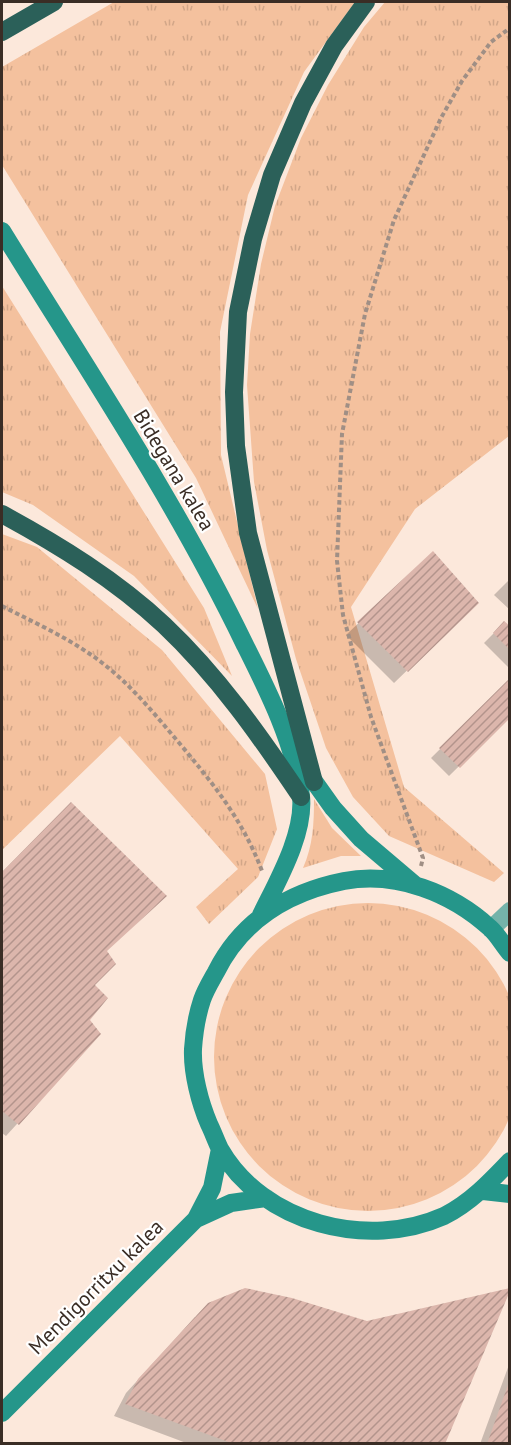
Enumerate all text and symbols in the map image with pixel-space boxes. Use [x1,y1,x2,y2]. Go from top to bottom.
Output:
street label: Bidegana kalea [128,404,221,535]
street label: Mendigorritxu kalea [22,1213,169,1360]

